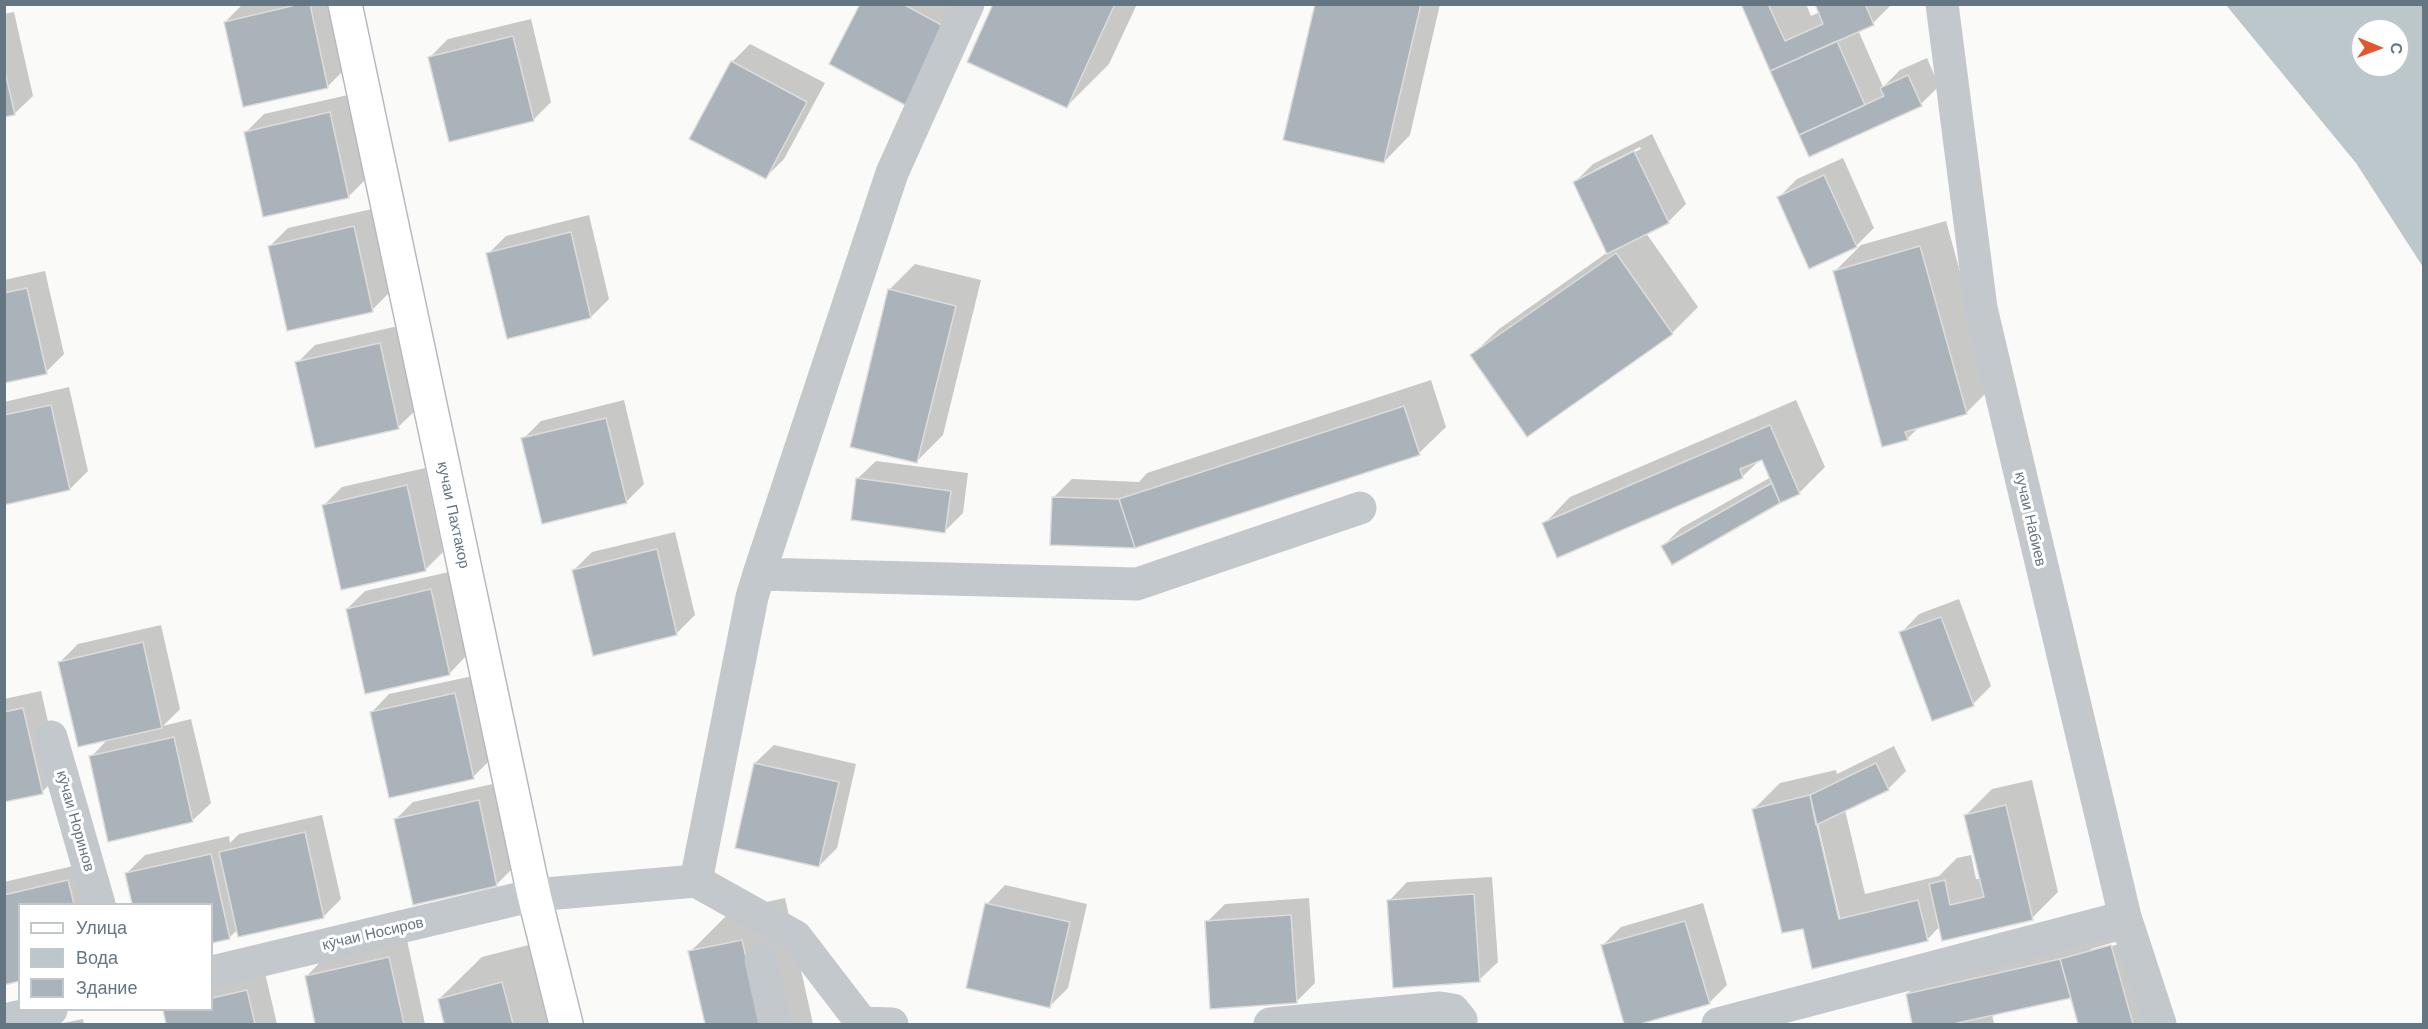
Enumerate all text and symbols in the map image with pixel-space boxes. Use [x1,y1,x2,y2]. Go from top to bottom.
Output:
north arrow [2350,18,2410,78]
text: С [2387,42,2406,54]
street label: кучаи Пахтакор [433,460,473,570]
street label: кучаи Набиев [2010,470,2050,568]
street label: кӯчаи Норинов [52,768,98,874]
legend [18,903,213,1011]
street label: кӯчаи Носиров [321,914,425,954]
text: Улица [76,917,127,938]
text: Вода [76,947,118,968]
text: Здание [76,977,137,998]

